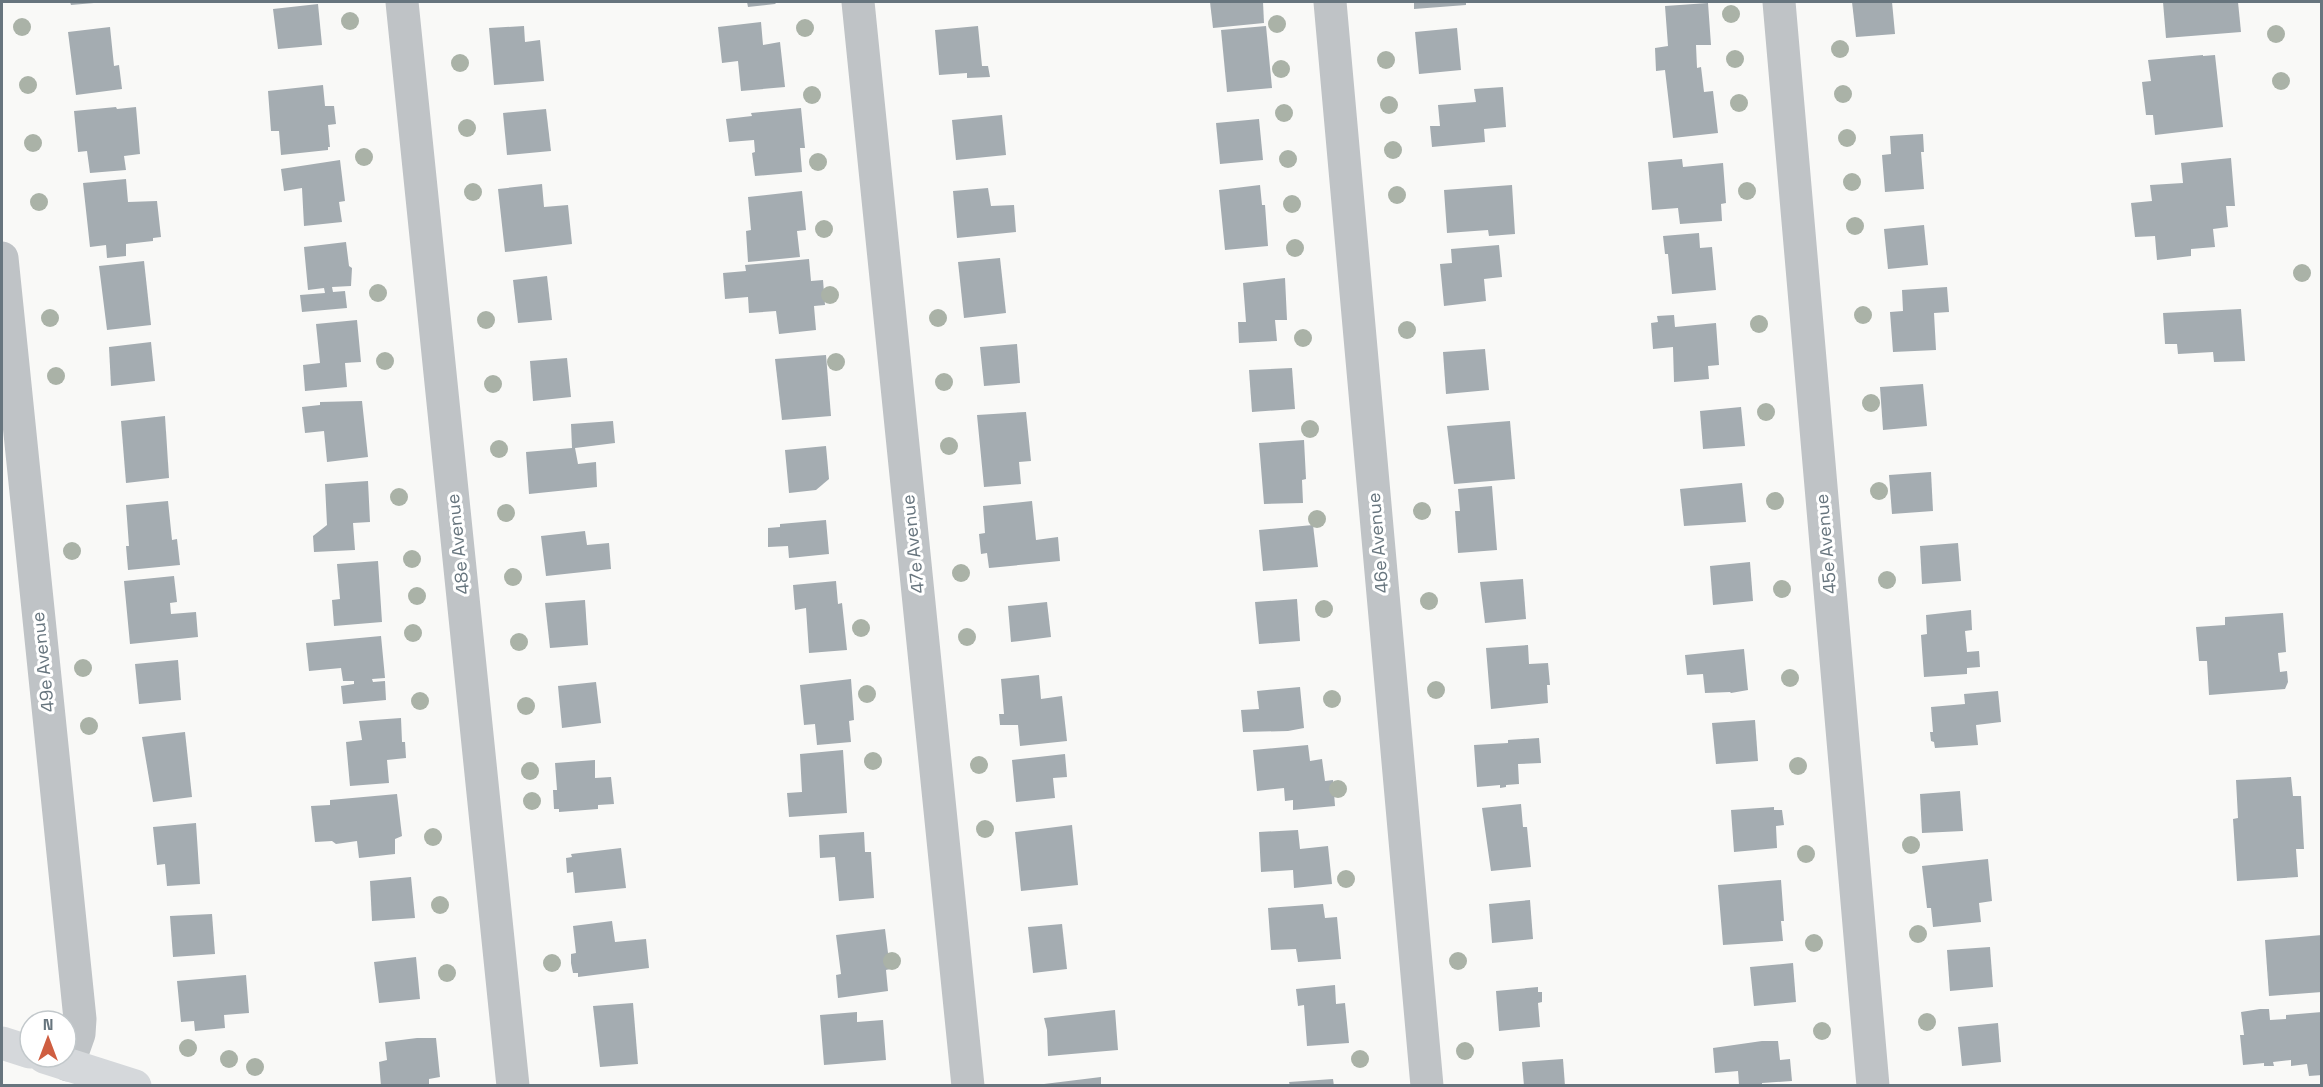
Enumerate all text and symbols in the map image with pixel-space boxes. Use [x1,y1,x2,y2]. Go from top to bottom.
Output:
street label: 46e Avenue [1362,492,1393,594]
street label: 48e Avenue [441,493,474,596]
street label: 47e Avenue [896,493,929,595]
street label: 45e Avenue [1810,493,1841,595]
street label: 49e Avenue [26,611,59,713]
north arrow [18,1009,78,1069]
text: N [43,1014,53,1035]

